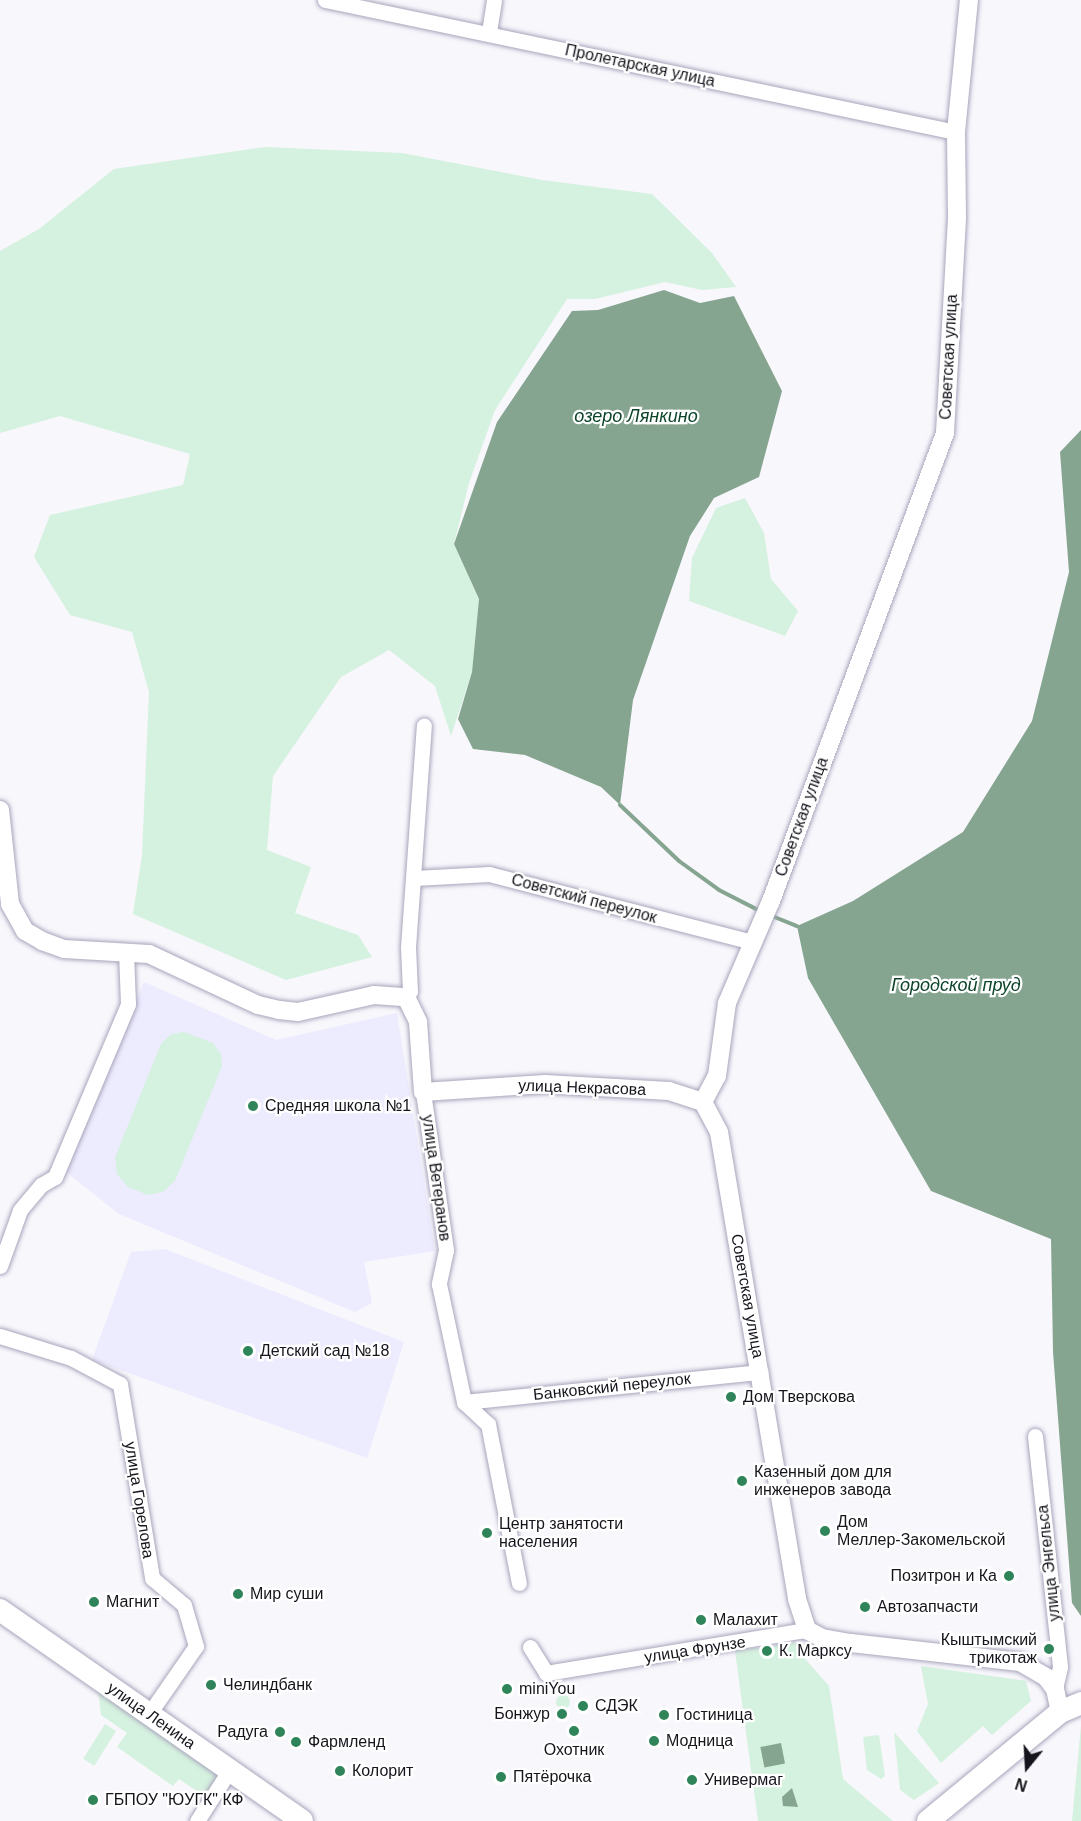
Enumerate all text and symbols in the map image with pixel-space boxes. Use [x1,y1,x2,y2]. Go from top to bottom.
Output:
street label: Пролетарская улица [563,41,717,91]
street label: Советская улица [936,294,962,420]
water label: озеро Лянкино [574,405,698,427]
street label: Советская улица [771,755,833,879]
street label: Советский переулок [509,870,659,928]
water label: Городской пруд [891,974,1021,996]
street label: улица Некрасова [518,1076,646,1100]
place label: Средняя школа №1 [265,1096,411,1116]
marker: Средняя школа №1 [246,1099,260,1113]
street label: улица Ветеранов [418,1114,454,1242]
street label: Советская улица [727,1232,767,1360]
place label: Детский сад №18 [260,1341,389,1361]
marker: Детский сад №18 [241,1344,255,1358]
street label: Банковский переулок [532,1369,692,1405]
place label: Дом Тверскова [743,1387,855,1407]
marker: Дом Тверскова [724,1390,738,1404]
street label: улица Горелова [120,1440,158,1560]
place label: Казенный дом для инженеров завода [754,1462,892,1500]
marker: Казенный дом для инженеров завода [735,1474,749,1488]
street label: улица Энгельса [1033,1504,1065,1622]
place label: Дом Меллер-Закомельской [837,1512,1005,1550]
place label: Центр занятости населения [499,1514,623,1552]
marker: Дом Меллер-Закомельской [818,1524,832,1538]
marker: Центр занятости населения [480,1526,494,1540]
place label: Позитрон и Ка [890,1566,997,1586]
marker: Позитрон и Ка [1002,1569,1016,1583]
place label: Мир суши [250,1584,323,1604]
marker: Мир суши [231,1587,245,1601]
place label: Магнит [106,1592,159,1612]
marker: Магнит [87,1595,101,1609]
place label: Автозапчасти [877,1597,978,1617]
marker: Автозапчасти [858,1600,872,1614]
place label: Малахит [713,1610,778,1630]
marker: Малахит [694,1613,708,1627]
place label: Кыштымский трикотаж [941,1630,1037,1668]
street label: улица Фрунзе [643,1633,747,1667]
place label: К. Марксу [779,1641,852,1661]
marker: Кыштымский трикотаж [1042,1642,1056,1656]
marker: К. Марксу [760,1644,774,1658]
place label: Челиндбанк [223,1675,312,1695]
marker: Челиндбанк [204,1678,218,1692]
street label: улица Ленина [103,1679,199,1753]
place label: miniYou [519,1679,575,1699]
marker: miniYou [500,1682,514,1696]
place label: СДЭК [595,1696,638,1716]
marker: СДЭК [576,1699,590,1713]
place label: Бонжур [494,1704,550,1724]
place label: Гостиница [676,1705,753,1725]
marker: Бонжур [555,1707,569,1721]
marker: Гостиница [657,1708,671,1722]
place label: Радуга [217,1722,268,1742]
marker: Охотник [567,1724,581,1738]
marker: Радуга [273,1725,287,1739]
place label: Модница [666,1731,733,1751]
place label: Фармленд [308,1732,385,1752]
marker: Модница [647,1734,661,1748]
marker: Фармленд [289,1735,303,1749]
north arrow [997,1737,1057,1797]
place label: Охотник [544,1740,604,1760]
place label: Колорит [352,1761,413,1781]
marker: Колорит [333,1764,347,1778]
place label: Пятёрочка [513,1767,591,1787]
marker: Пятёрочка [494,1770,508,1784]
place label: Универмаг [704,1770,783,1790]
marker: Универмаг [685,1773,699,1787]
text: N [1013,1775,1029,1794]
place label: ГБПОУ "ЮУГК" КФ [105,1790,243,1810]
marker: ГБПОУ "ЮУГК" КФ [86,1793,100,1807]

